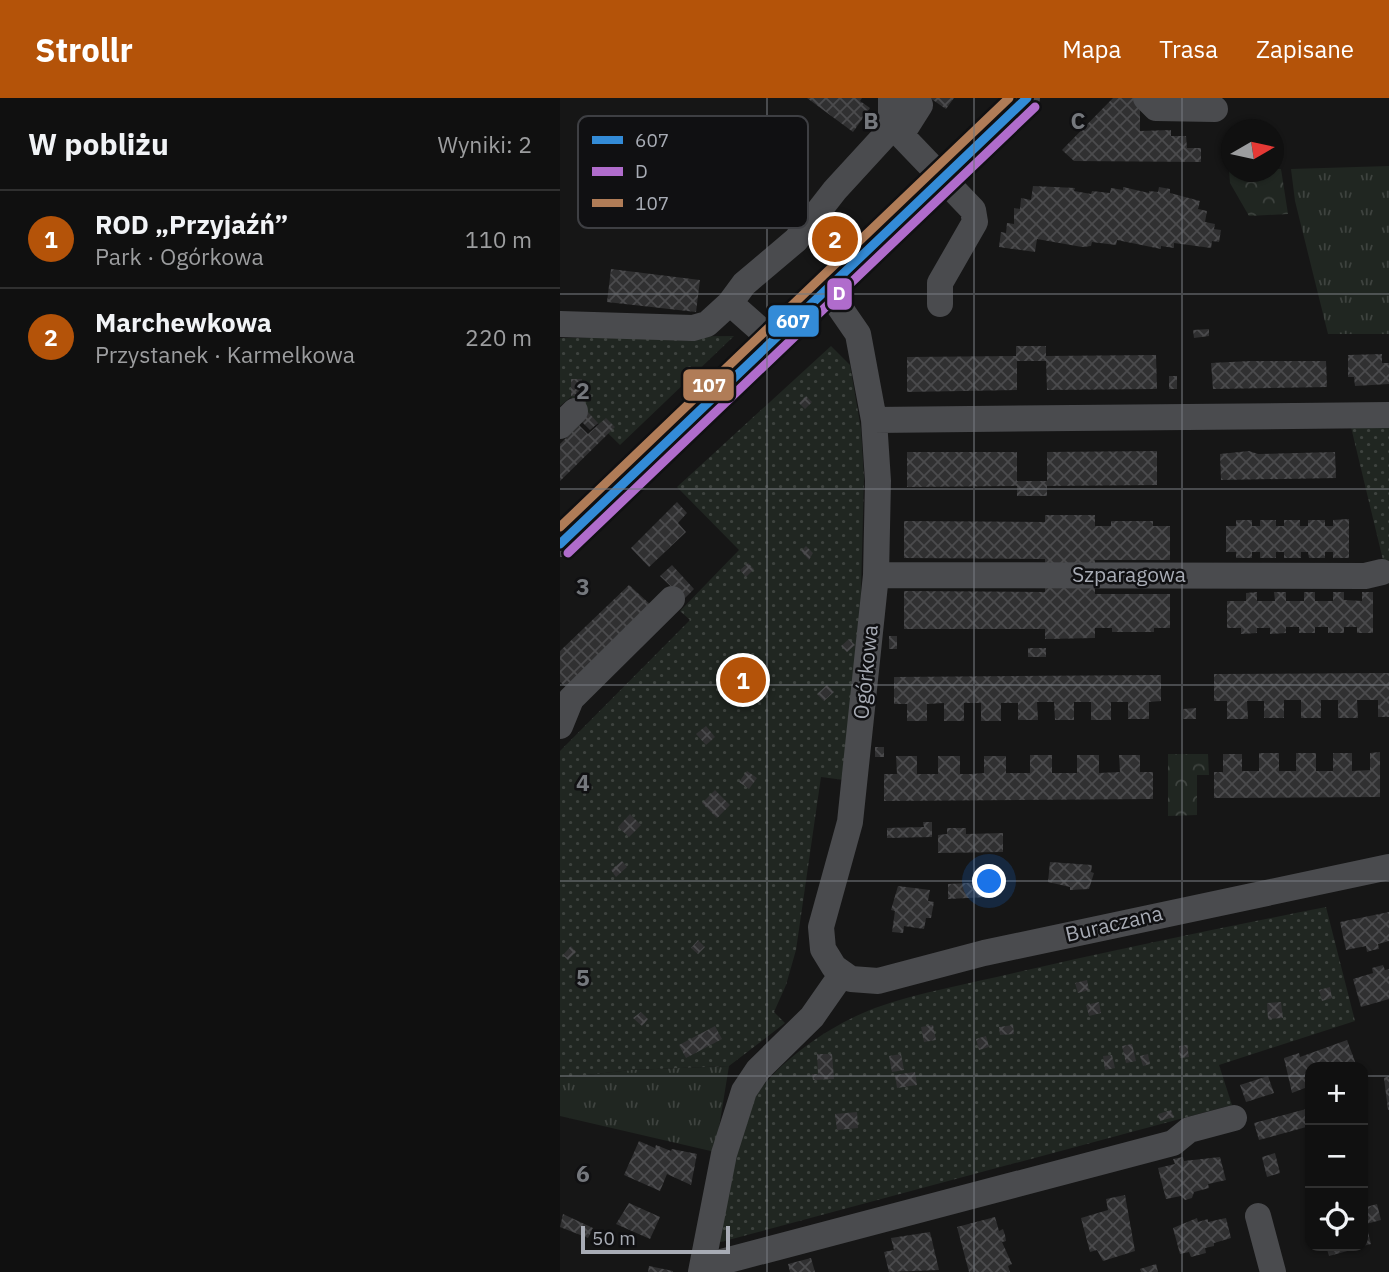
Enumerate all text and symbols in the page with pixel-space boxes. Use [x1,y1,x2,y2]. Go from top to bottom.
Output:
text: Strollr [35,28,133,71]
text: Mapa [1062,33,1121,65]
text: Trasa [1159,33,1218,65]
text: Zapisane [1256,33,1354,65]
text: B [863,105,879,135]
text: C [1071,105,1086,135]
legend [578,116,808,228]
north arrow [1221,119,1284,182]
text: W pobliżu [28,124,169,163]
text: 607 [635,128,669,152]
text: Wyniki: 2 [437,129,532,159]
text: D [635,159,648,183]
text: 107 [635,191,669,215]
text: ROD „Przyjaźń” [95,207,288,241]
pin: 2 [812,213,858,265]
text: 1 [44,224,58,254]
text: 110 m [465,224,532,254]
text: Park · Ogórkowa [95,241,264,271]
line badge: D [826,277,853,311]
text: D [832,281,846,305]
line badge: 607 [767,304,820,338]
text: Marchewkowa [95,305,272,339]
text: 607 [776,309,810,333]
text: 2 [44,322,58,352]
text: 220 m [465,322,532,352]
text: Przystanek · Karmelkowa [95,339,355,369]
line badge: 107 [682,368,735,402]
text: 107 [692,373,726,397]
text: 2 [576,375,590,405]
street label: Szparagowa [1072,560,1186,588]
text: 3 [576,571,590,601]
street label: Ogórkowa [846,623,884,721]
pin: 1 [720,654,766,706]
text: 4 [576,767,590,797]
your location [972,864,1006,898]
street label: Buraczana [1062,898,1165,948]
text: 5 [576,962,590,992]
map controls [1305,1062,1368,1251]
button: + [1305,1062,1368,1125]
button: − [1305,1125,1368,1188]
text: 6 [576,1158,590,1188]
button: locate [1305,1188,1368,1251]
scale bar [581,1223,730,1255]
text: 50 m [592,1226,636,1250]

